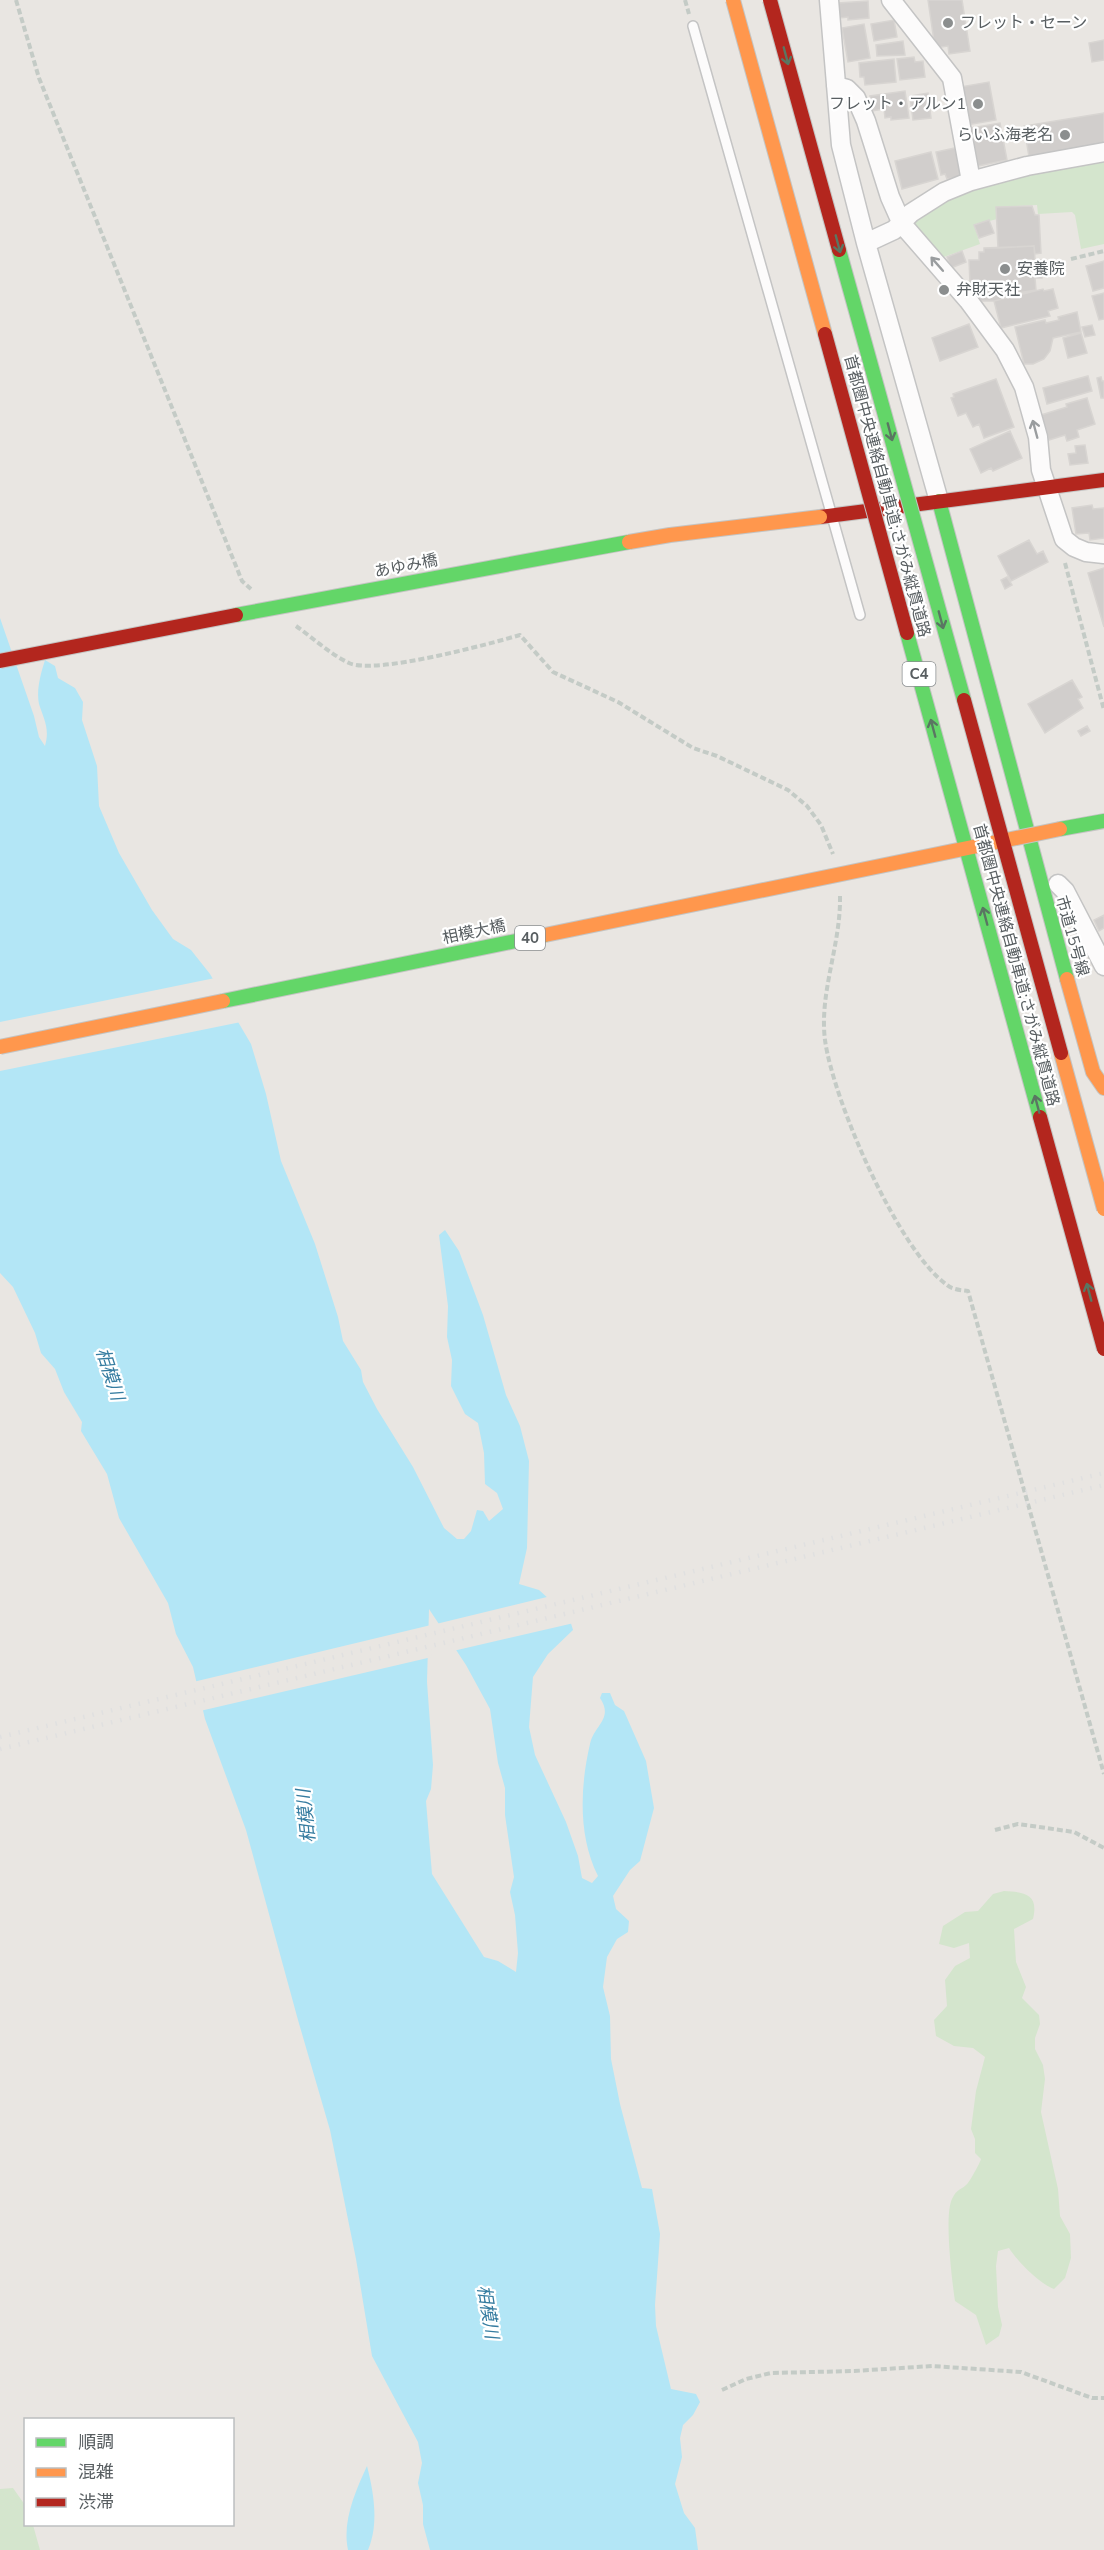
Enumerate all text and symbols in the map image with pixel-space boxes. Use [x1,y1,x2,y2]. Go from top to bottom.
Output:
place label: フレット・セーン [960,12,1087,34]
marker: フレット・セーン [941,16,955,30]
one-way arrow [780,47,792,66]
place label: フレット・アルン1 [829,93,966,115]
marker: フレット・アルン1 [971,97,985,111]
place label: らいふ海老名 [957,124,1053,146]
marker: らいふ海老名 [1058,128,1072,142]
one-way arrow [832,234,844,253]
one-way arrow [930,257,944,272]
place label: 安養院 [1017,258,1065,280]
marker: 安養院 [998,262,1012,276]
place label: 弁財天社 [956,279,1020,301]
marker: 弁財天社 [937,283,951,297]
street label: 首都圏中央連絡自動車道;さがみ縦貫道路 [839,352,935,640]
one-way arrow [1029,420,1041,439]
one-way arrow [884,422,896,441]
street label: あゆみ橋 [372,549,440,583]
one-way arrow [936,610,948,629]
road number: C4 [902,662,936,686]
one-way arrow [927,719,939,738]
street label: 首都圏中央連絡自動車道;さがみ縦貫道路 [968,821,1064,1109]
street label: 市道15号線 [1050,893,1094,979]
one-way arrow [979,907,990,926]
street label: 相模大橋 [440,915,508,949]
road number: 40 [515,926,545,950]
one-way arrow [1031,1095,1042,1114]
one-way arrow [1082,1283,1094,1302]
water label: 相模川 [90,1345,130,1405]
water label: 相模川 [291,1786,321,1844]
water label: 相模川 [472,2283,504,2343]
legend [24,2418,234,2526]
text: 順調 [78,2430,114,2454]
text: 混雑 [78,2460,114,2484]
text: 渋滞 [78,2490,114,2514]

